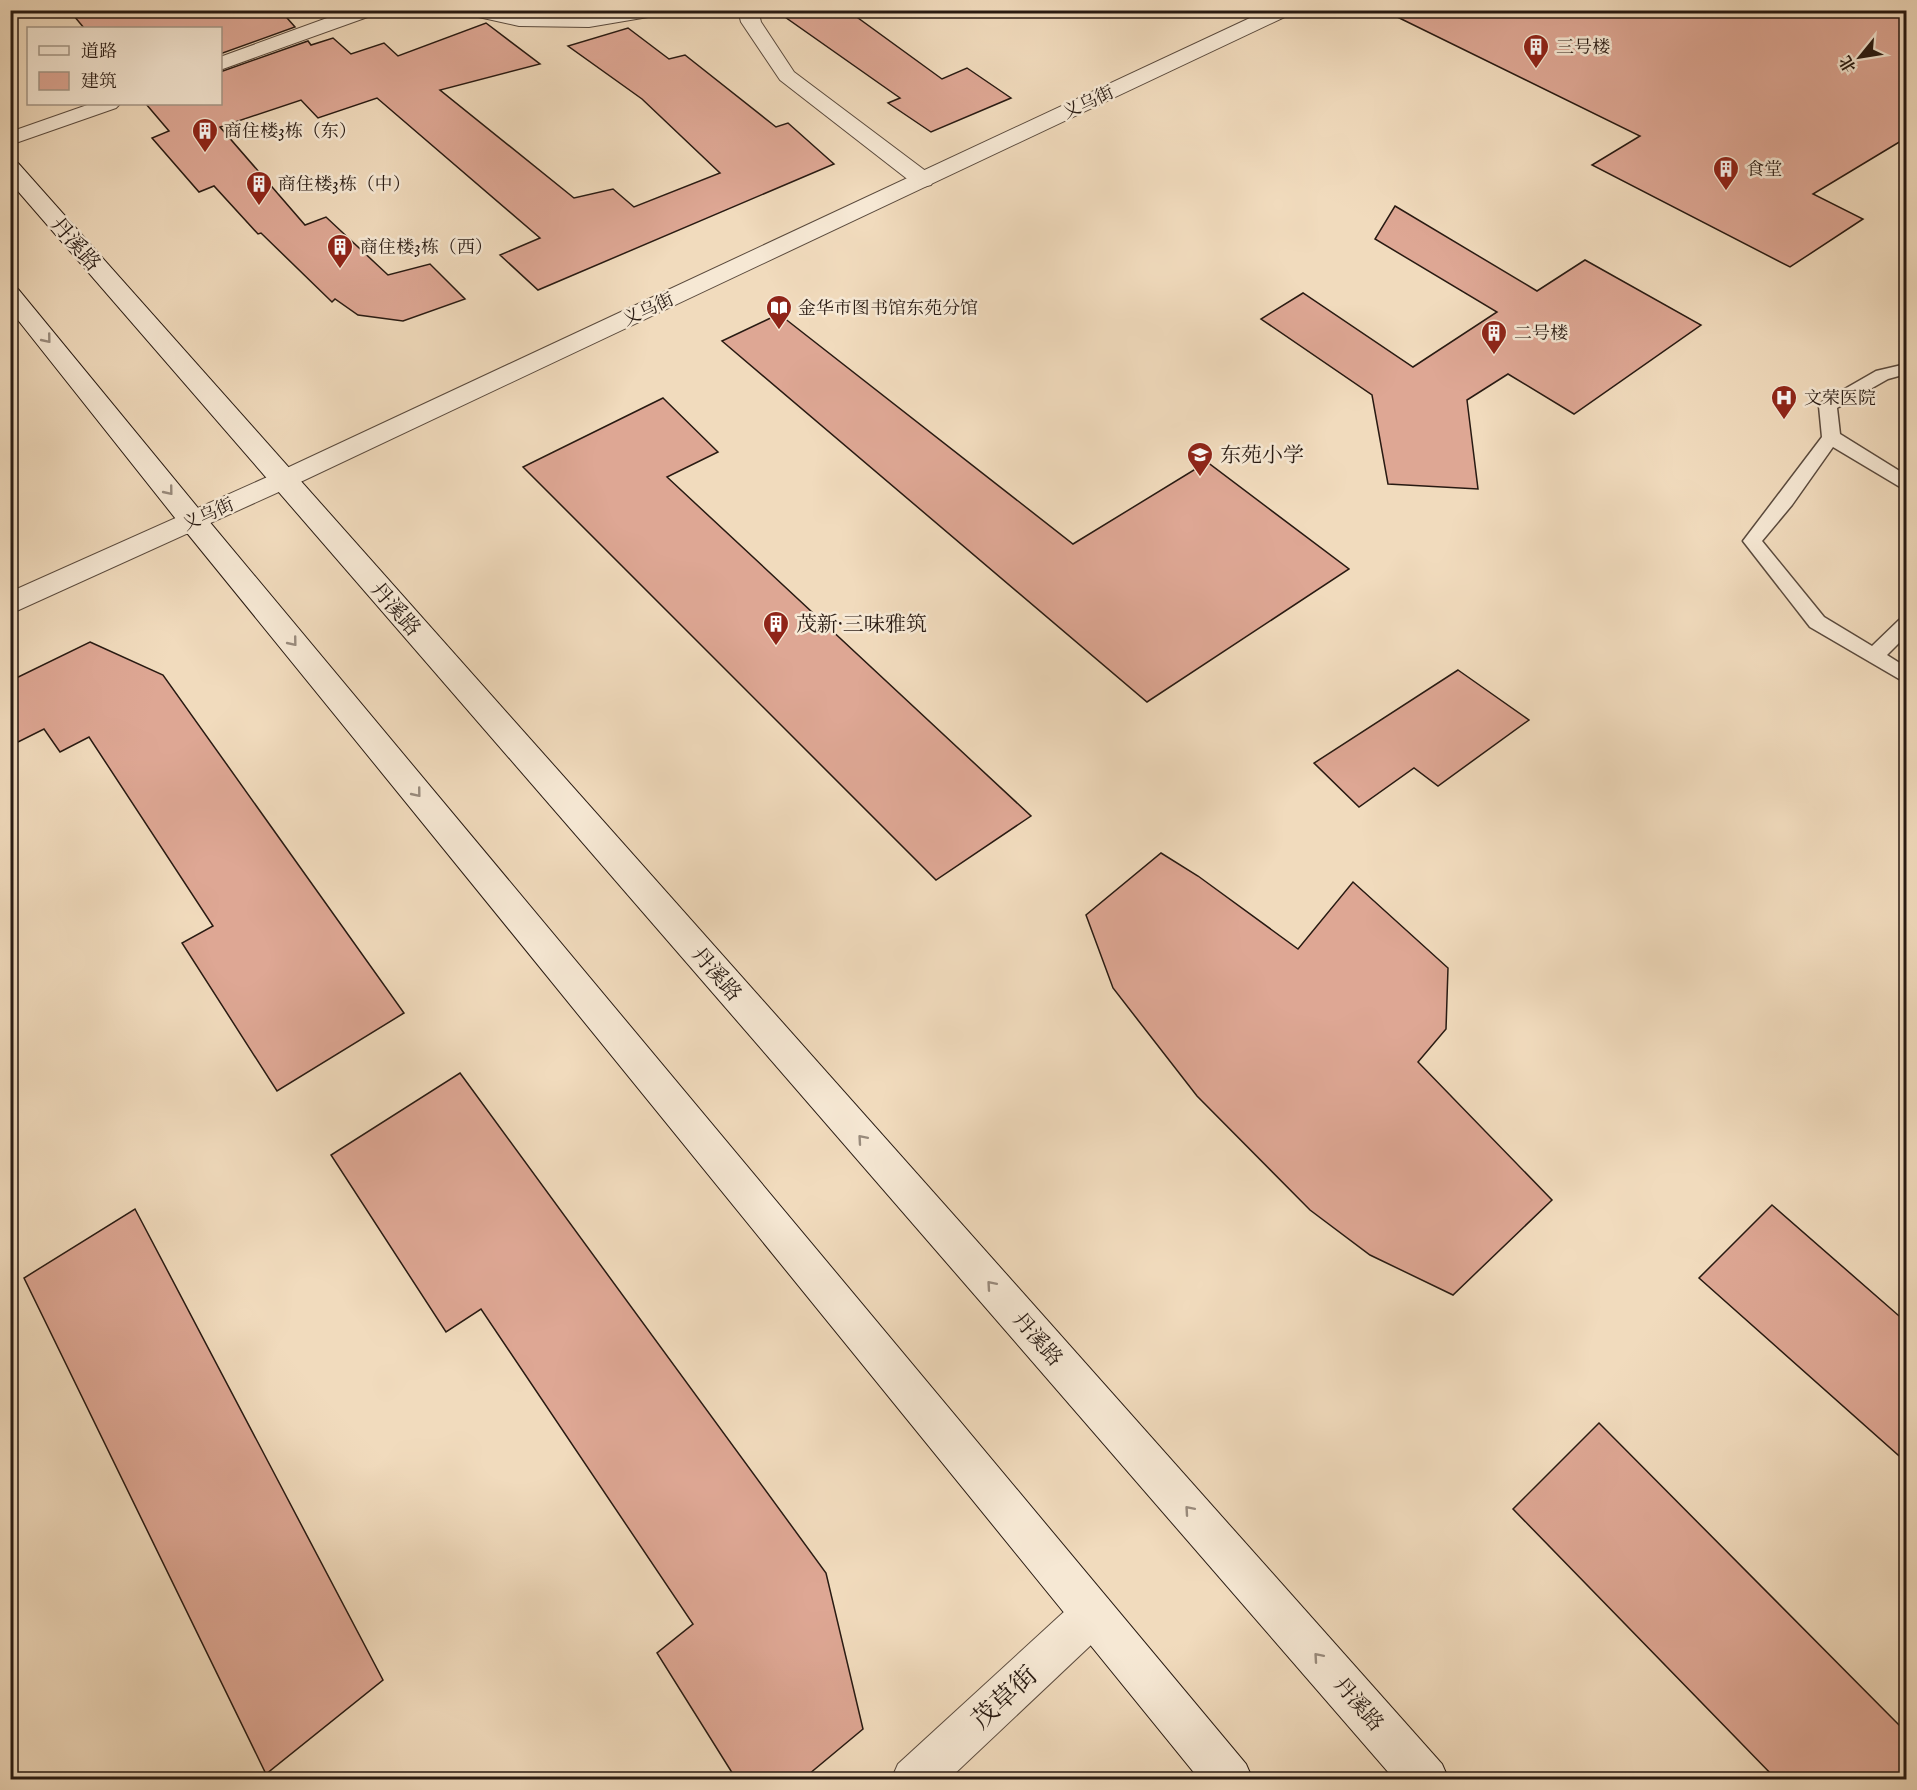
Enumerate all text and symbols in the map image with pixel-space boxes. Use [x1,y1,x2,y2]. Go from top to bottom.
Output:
legend [27,27,222,105]
north arrow [1830,27,1890,87]
building icon: 三号楼 [1521,32,1551,70]
place label: 三号楼 [1556,37,1610,60]
text: 道路 [81,41,117,64]
text: 北 [1836,52,1861,75]
text: 建筑 [81,71,117,94]
street label: 义乌街 [1059,82,1118,125]
building icon: 商住楼3栋（东） [190,116,220,154]
place label: 商住楼3栋（东） [224,121,357,144]
building icon: 食堂 [1711,154,1741,192]
place label: 食堂 [1746,159,1782,182]
building icon: 商住楼3栋（中） [244,169,274,207]
place label: 商住楼3栋（中） [278,174,411,197]
street label: 丹溪路 [44,212,106,278]
building icon: 商住楼3栋（西） [325,232,355,270]
place label: 商住楼3栋（西） [360,237,493,260]
street label: 义乌街 [619,289,678,332]
library icon: 金华市图书馆东苑分馆 [764,293,794,331]
place label: 金华市图书馆东苑分馆 [798,298,978,321]
building icon: 二号楼 [1479,318,1509,356]
place label: 二号楼 [1514,323,1568,346]
one-way arrow [40,333,51,344]
hospital icon: 文荣医院 [1769,383,1799,421]
place label: 文荣医院 [1804,388,1876,411]
school or university icon: 东苑小学 [1185,440,1215,478]
place label: 东苑小学 [1220,443,1304,470]
one-way arrow [162,485,173,496]
street label: 义乌街 [179,494,238,537]
street label: 丹溪路 [364,577,426,643]
building icon: 茂新·三味雅筑 [761,609,791,647]
place label: 茂新·三味雅筑 [796,612,927,639]
one-way arrow [286,635,297,646]
one-way arrow [410,786,421,797]
street label: 丹溪路 [685,942,747,1008]
one-way arrow [858,1135,869,1146]
one-way arrow [987,1281,998,1292]
street label: 丹溪路 [1006,1307,1068,1373]
one-way arrow [1185,1506,1196,1517]
one-way arrow [1314,1653,1325,1664]
street label: 茂草街 [965,1659,1045,1737]
street label: 丹溪路 [1327,1672,1389,1738]

